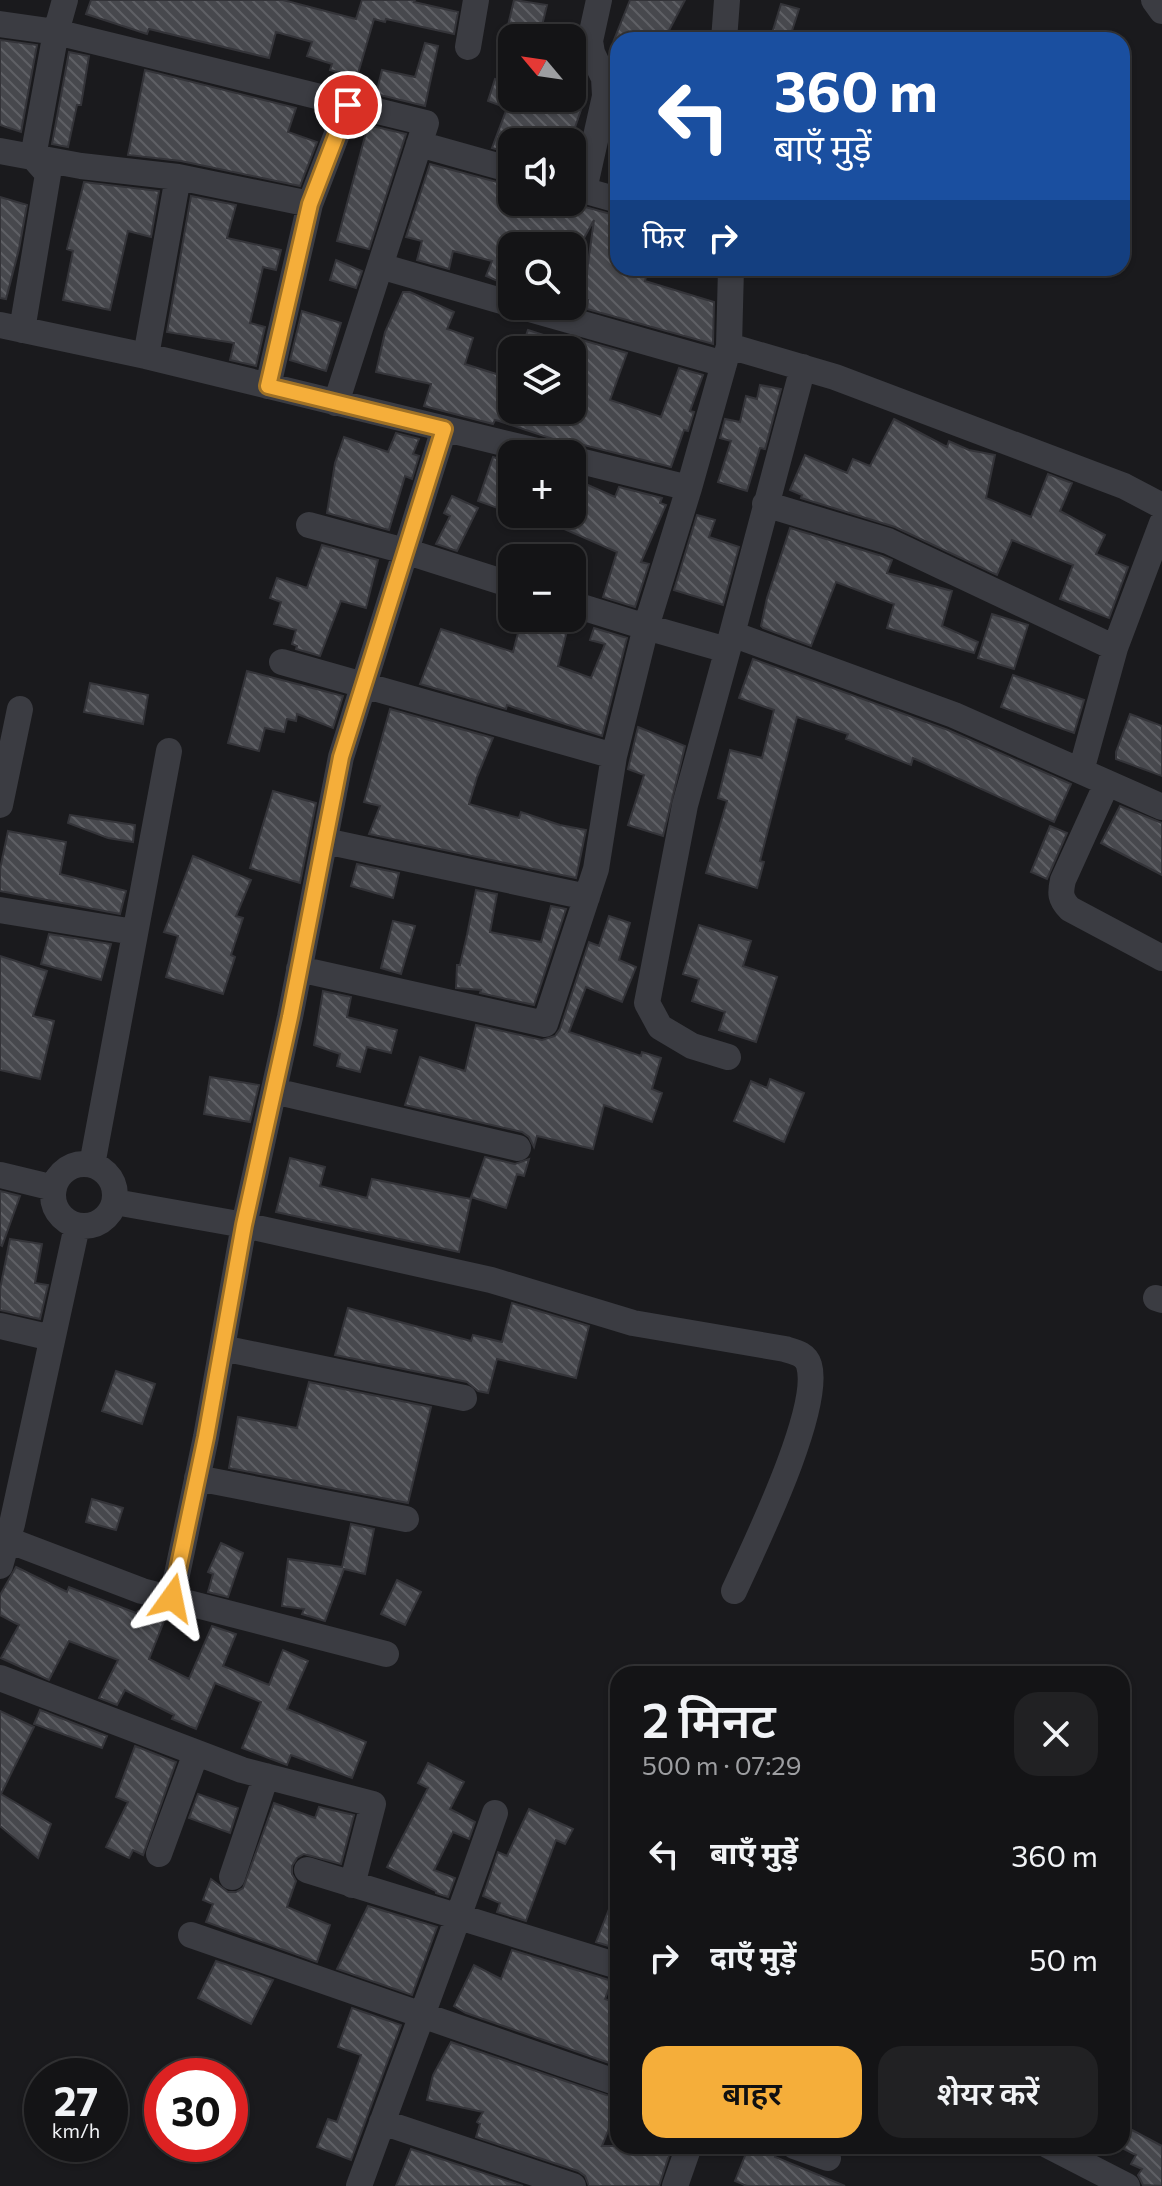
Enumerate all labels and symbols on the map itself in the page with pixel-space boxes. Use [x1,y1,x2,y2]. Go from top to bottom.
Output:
north arrow [498,24,586,112]
pin [314,71,382,139]
position arrow [130,1556,214,1640]
speed limit sign: 30 [144,2058,248,2162]

